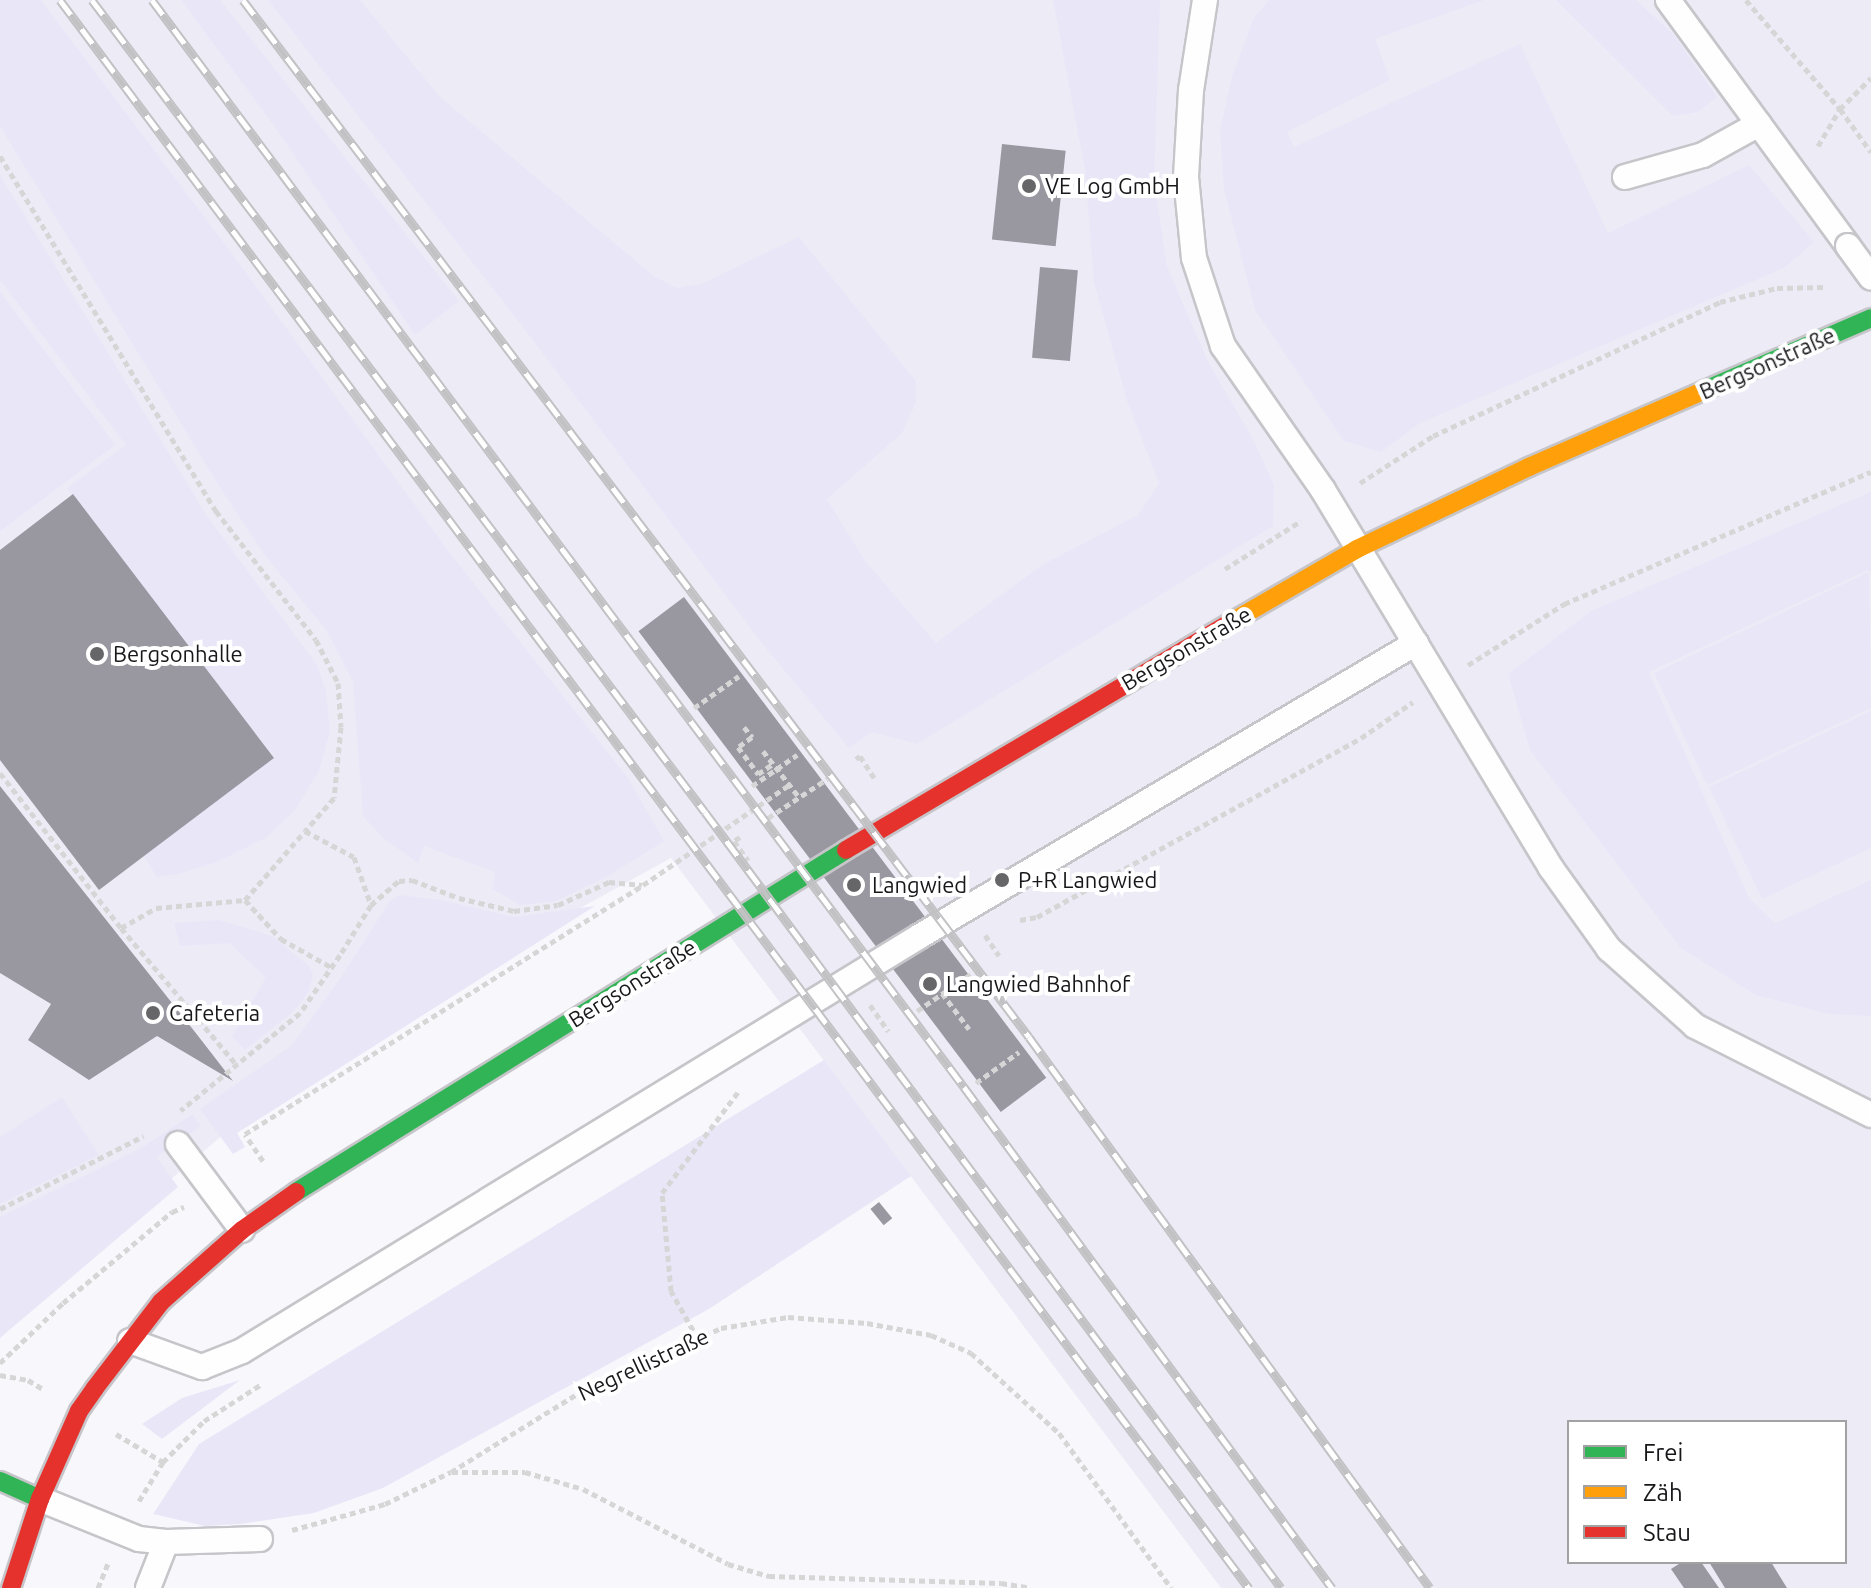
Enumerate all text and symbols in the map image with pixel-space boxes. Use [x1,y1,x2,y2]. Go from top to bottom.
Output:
place label: VE Log GmbH [1045,173,1180,199]
marker: VE Log GmbH [1020,177,1038,195]
street label: Bergsonstraße [1695,321,1839,405]
street label: Bergsonstraße [1116,600,1256,696]
place label: Bergsonhalle [113,641,243,667]
marker: Bergsonhalle [88,645,106,663]
place label: P+R Langwied [1018,867,1157,893]
marker: P+R Langwied [993,871,1011,889]
place label: Langwied [872,872,967,898]
marker: Langwied [843,874,865,896]
street label: Bergsonstraße [563,933,701,1033]
place label: Langwied Bahnhof [946,971,1130,997]
marker: Langwied Bahnhof [921,975,939,993]
place label: Cafeteria [169,1000,260,1026]
marker: Cafeteria [144,1004,162,1022]
street label: Negrellistraße [573,1322,713,1406]
legend [1567,1420,1847,1564]
text: Frei [1643,1439,1683,1466]
text: Zäh [1643,1479,1683,1506]
text: Stau [1643,1519,1691,1546]

